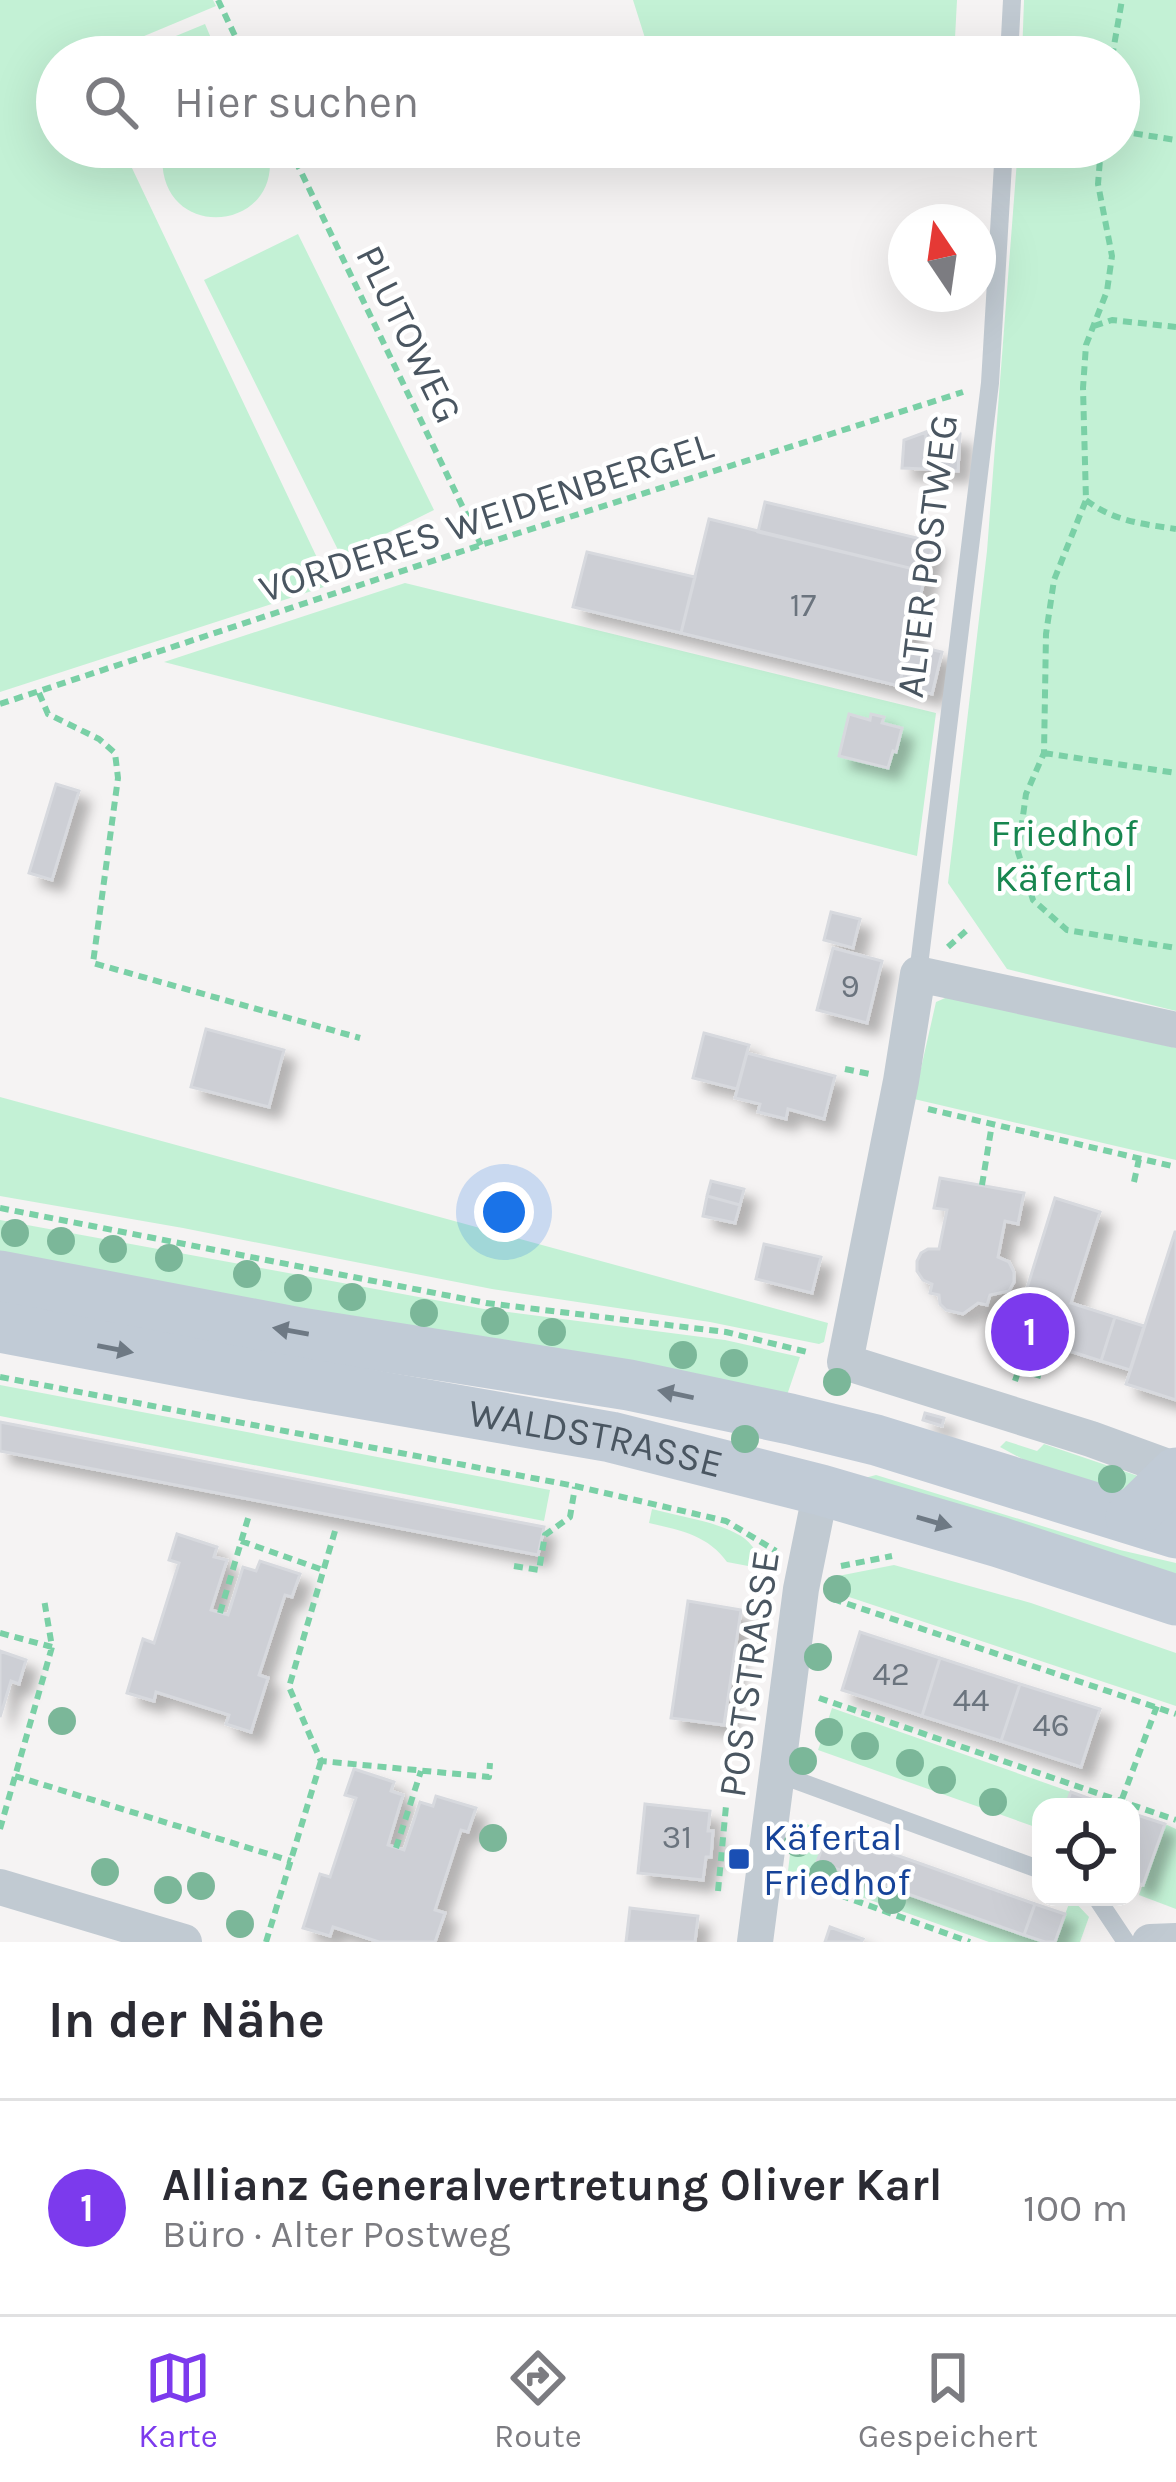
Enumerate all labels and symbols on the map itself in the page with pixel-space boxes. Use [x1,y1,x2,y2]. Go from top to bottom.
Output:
north arrow [888,204,996,312]
street label: PLUTOWEG [346,238,472,430]
street label: ALTER POSTWEG [887,412,967,700]
street label: VORDERES WEIDENBERGEL [253,422,719,612]
house number: 17 [790,586,816,624]
park label: Friedhof Käfertal [990,810,1138,901]
house number: 9 [840,967,860,1005]
your location [474,1182,534,1242]
pin: 1 [991,1287,1069,1377]
one-way arrow [272,1322,309,1341]
one-way arrow [97,1340,134,1359]
one-way arrow [656,1384,694,1403]
street label: WALDSTRASSE [465,1390,728,1487]
one-way arrow [915,1514,952,1533]
street label: POSTSTRASSE [709,1548,789,1800]
house number: 42 [872,1655,910,1693]
house number: 44 [953,1681,989,1719]
house number: 46 [1032,1706,1070,1744]
place label: Käfertal Friedhof [763,1814,911,1905]
house number: 31 [662,1818,692,1856]
marker: Käfertal Friedhof [726,1846,752,1872]

